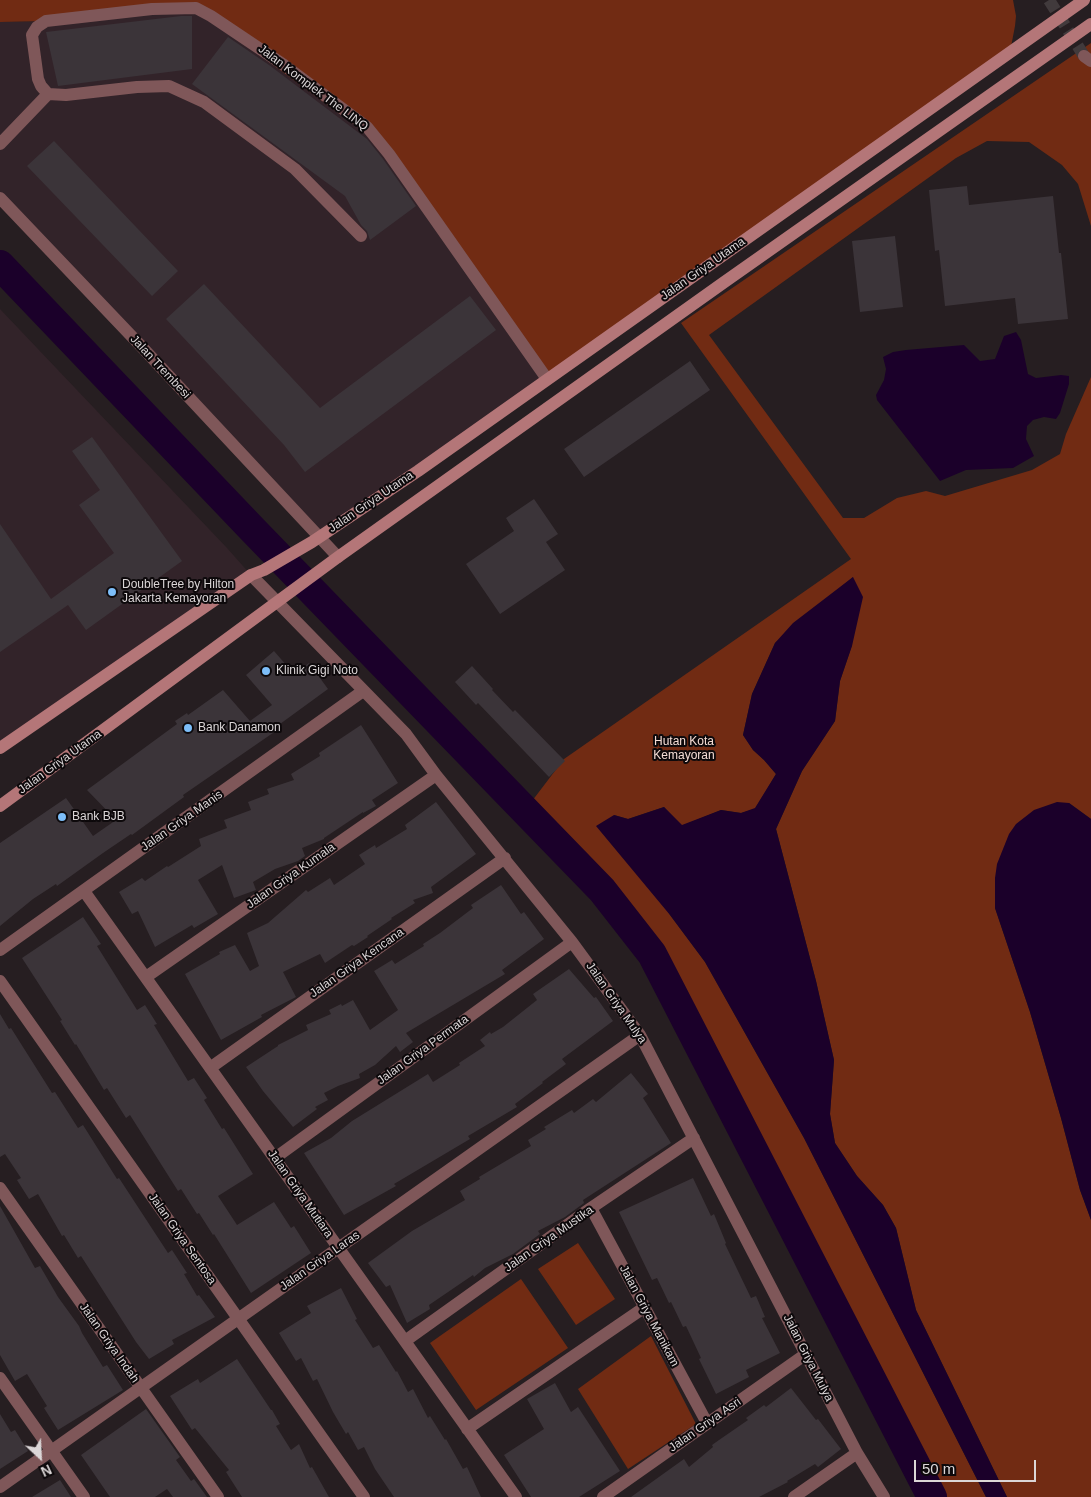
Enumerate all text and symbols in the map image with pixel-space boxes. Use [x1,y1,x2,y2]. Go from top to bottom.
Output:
street label: Jalan Komplek The LINQ [255,42,371,134]
street label: Jalan Griya Utama [658,235,748,303]
street label: Jalan Trembesi [127,332,193,402]
street label: Jalan Griya Utama [326,468,416,536]
place label: DoubleTree by Hilton Jakarta Kemayoran [122,578,234,606]
marker: DoubleTree by Hilton Jakarta Kemayoran [106,586,118,598]
place label: Klinik Gigi Noto [276,664,358,678]
marker: Klinik Gigi Noto [260,665,272,677]
place label: Bank Danamon [198,721,281,735]
marker: Bank Danamon [182,722,194,734]
street label: Jalan Griya Utama [16,727,104,797]
park label: Hutan Kota Kemayoran [653,735,715,763]
street label: Jalan Griya Manis [139,788,225,854]
place label: Bank BJB [72,810,125,824]
marker: Bank BJB [56,811,68,823]
street label: Jalan Griya Kumala [244,840,338,912]
street label: Jalan Griya Kencana [307,925,407,1001]
street label: Jalan Griya Mulya [583,960,649,1046]
street label: Jalan Griya Permata [375,1012,471,1088]
street label: Jalan Griya Mutiara [264,1147,336,1241]
street label: Jalan Griya Sentosa [145,1191,219,1287]
street label: Jalan Griya Mustika [502,1203,596,1275]
street label: Jalan Griya Laras [277,1228,363,1294]
street label: Jalan Griya Manikam [616,1263,682,1369]
street label: Jalan Griya Indah [76,1300,142,1386]
street label: Jalan Griya Mulya [780,1312,836,1404]
street label: Jalan Griya Asri [666,1395,744,1455]
north arrow [15,1432,65,1482]
scale bar [916,1450,1038,1482]
text: 50 m [922,1460,955,1477]
text: N [38,1461,54,1480]

